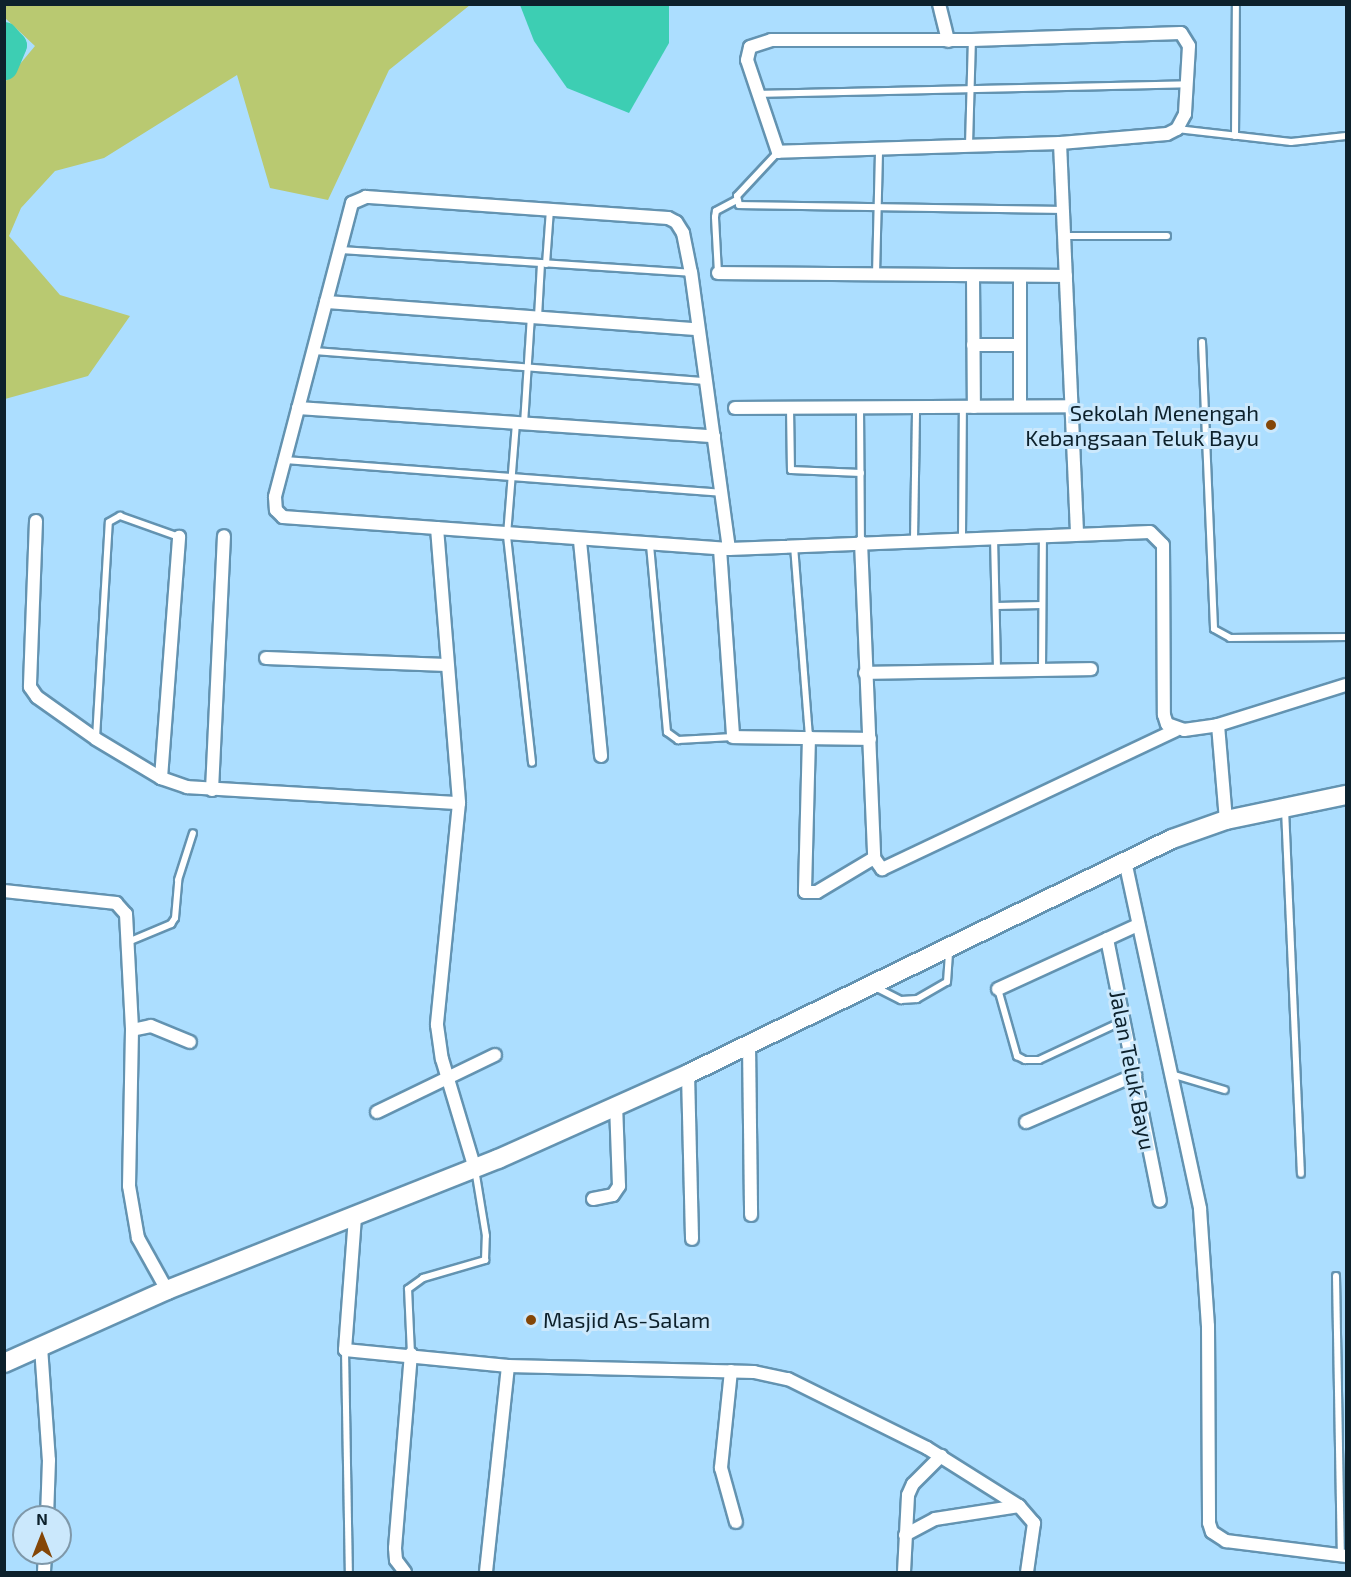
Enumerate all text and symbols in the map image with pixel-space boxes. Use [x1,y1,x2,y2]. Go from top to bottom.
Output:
place label: Sekolah Menengah Kebangsaan Teluk Bayu [1025,399,1259,451]
marker: Sekolah Menengah Kebangsaan Teluk Bayu [1264,418,1278,432]
street label: Jalan Teluk Bayu [1104,987,1162,1153]
place label: Masjid As-Salam [543,1307,711,1333]
marker: Masjid As-Salam [524,1313,538,1327]
north arrow [12,1505,72,1565]
text: N [36,1509,48,1528]

